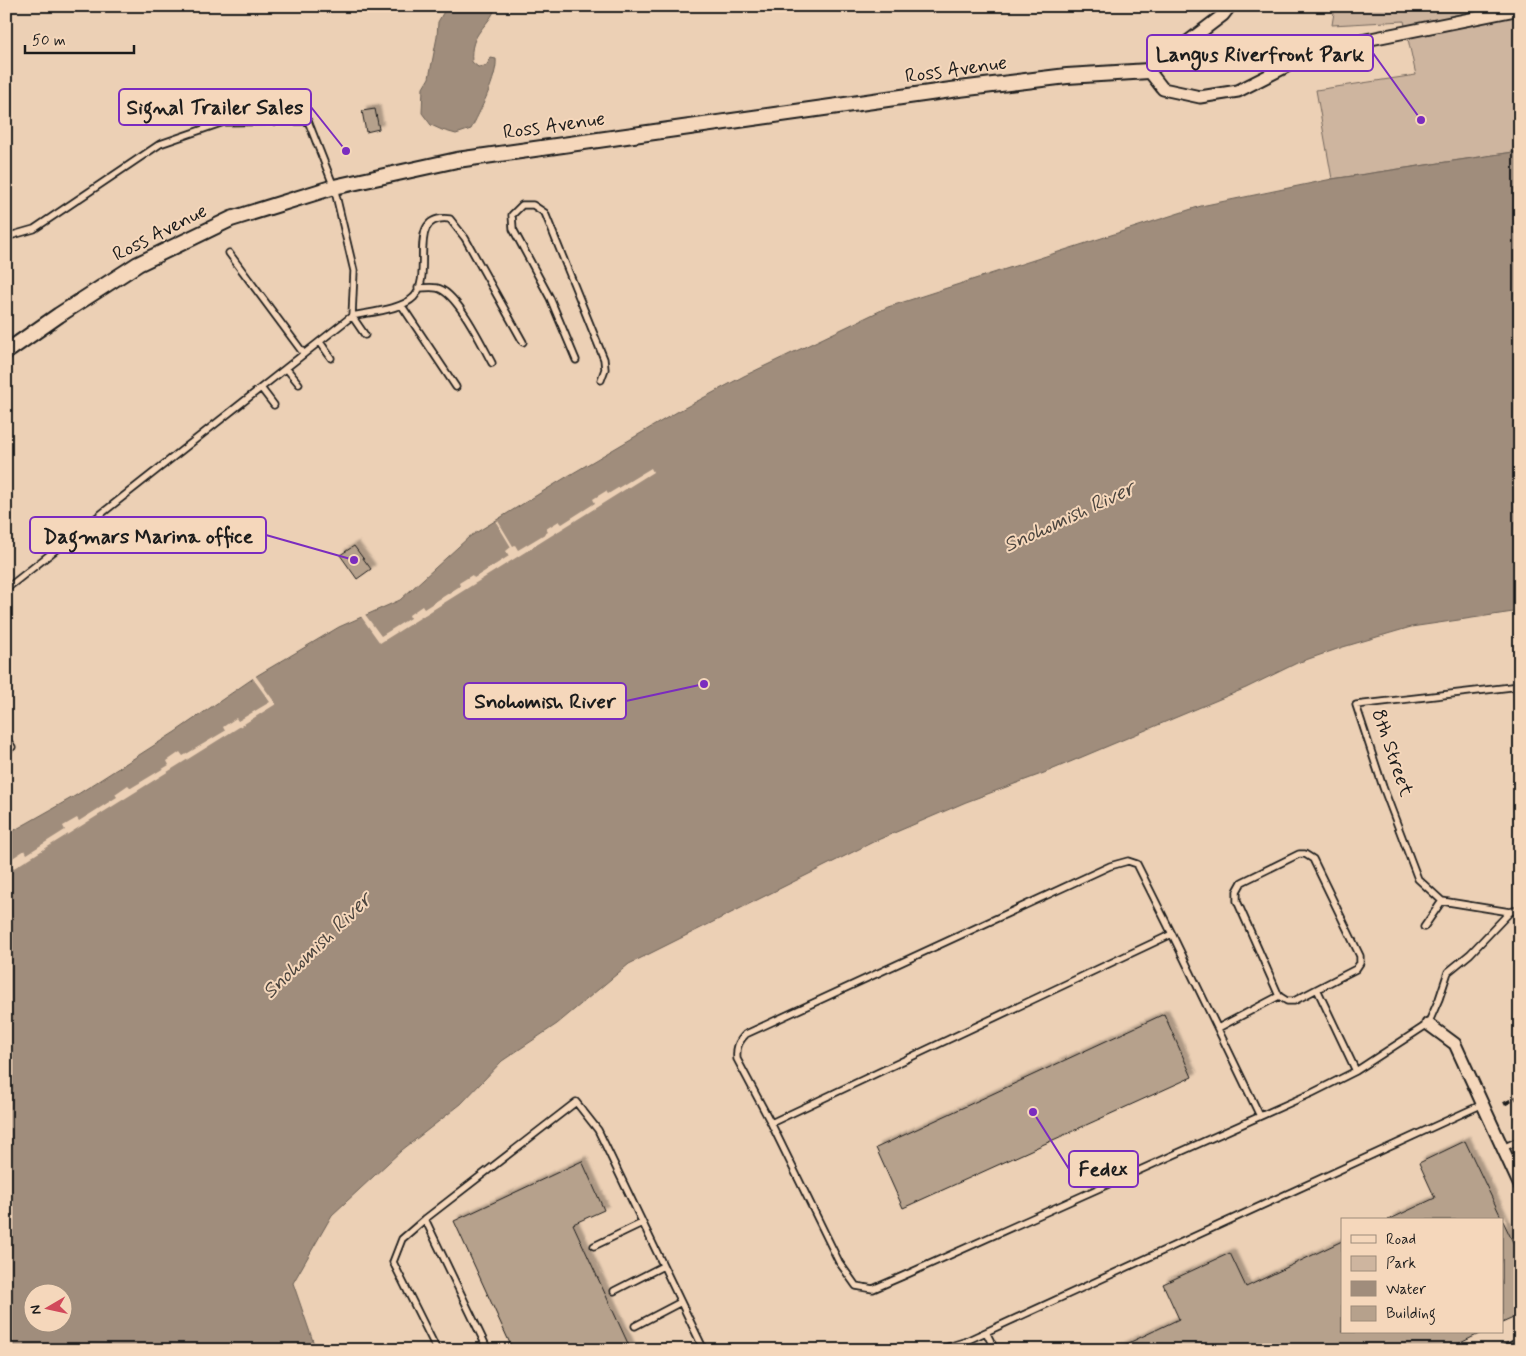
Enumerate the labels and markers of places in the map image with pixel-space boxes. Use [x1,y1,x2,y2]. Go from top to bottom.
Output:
callout: Langus Riverfront Park [1147,35,1373,71]
callout: Signal Trailer Sales [119,89,311,125]
callout: Dagmars Marina office [30,517,266,553]
callout: Snohomish River [464,683,626,719]
callout: Fedex [1069,1151,1138,1187]

